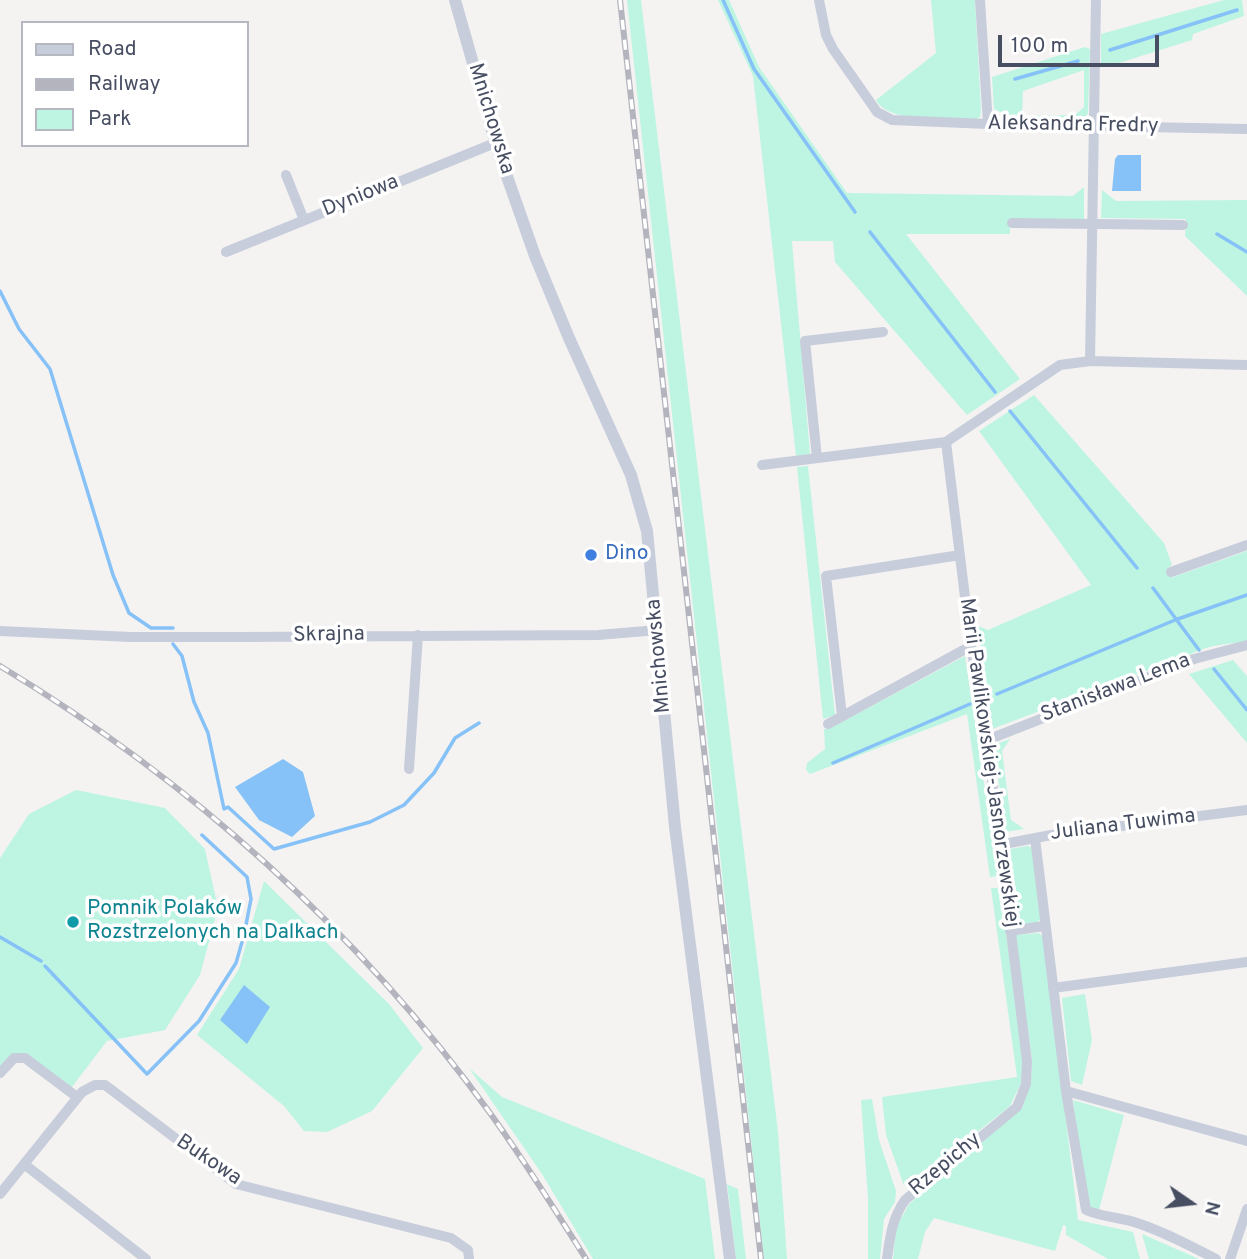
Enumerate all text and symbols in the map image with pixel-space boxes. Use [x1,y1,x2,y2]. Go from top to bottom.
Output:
legend [21,21,248,147]
scale bar [1002,21,1163,65]
text: 100 m [1011,33,1068,60]
text: Road [88,36,137,63]
street label: Mnichowska [461,61,519,177]
text: Railway [88,71,161,98]
text: Park [88,106,131,133]
street label: Aleksandra Fredry [987,112,1159,140]
street label: Dyniowa [319,170,403,224]
place label: Dino [605,542,649,568]
marker: Dino [583,547,599,563]
street label: Marii Pawlikowskiej-Jasnorzewskiej [952,597,1024,929]
street label: Mnichowska [642,598,678,714]
street label: Skrajna [293,623,365,649]
street label: Stanisława Lema [1038,649,1194,729]
street label: Juliana Tuwima [1049,805,1197,847]
place label: Pomnik Polaków Rozstrzelonych na Dalkach [87,897,339,947]
marker: Pomnik Polaków Rozstrzelonych na Dalkach [65,914,81,930]
street label: Rzepichy [905,1128,987,1202]
street label: Bukowa [170,1130,246,1192]
north arrow [1156,1168,1226,1238]
text: N [1198,1199,1225,1218]

